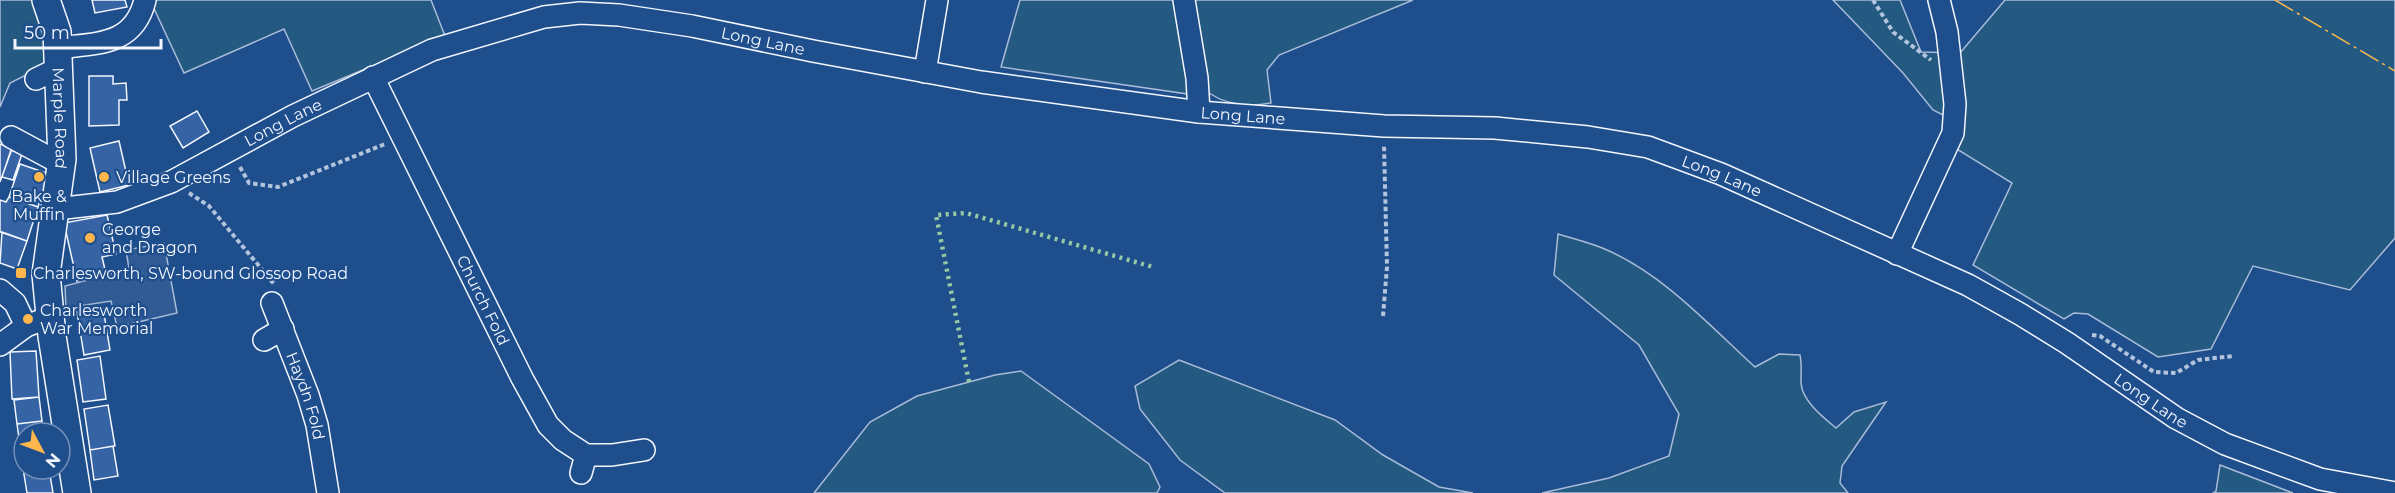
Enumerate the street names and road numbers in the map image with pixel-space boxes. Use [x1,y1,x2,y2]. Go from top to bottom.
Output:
street label: Long Lane [720,23,806,59]
street label: Marple Road [48,67,71,170]
street label: Long Lane [241,95,325,151]
street label: Long Lane [1200,103,1286,128]
street label: Long Lane [1679,151,1765,201]
street label: Church Fold [453,252,513,349]
street label: Haydn Fold [282,349,328,441]
street label: Long Lane [2110,369,2191,432]

